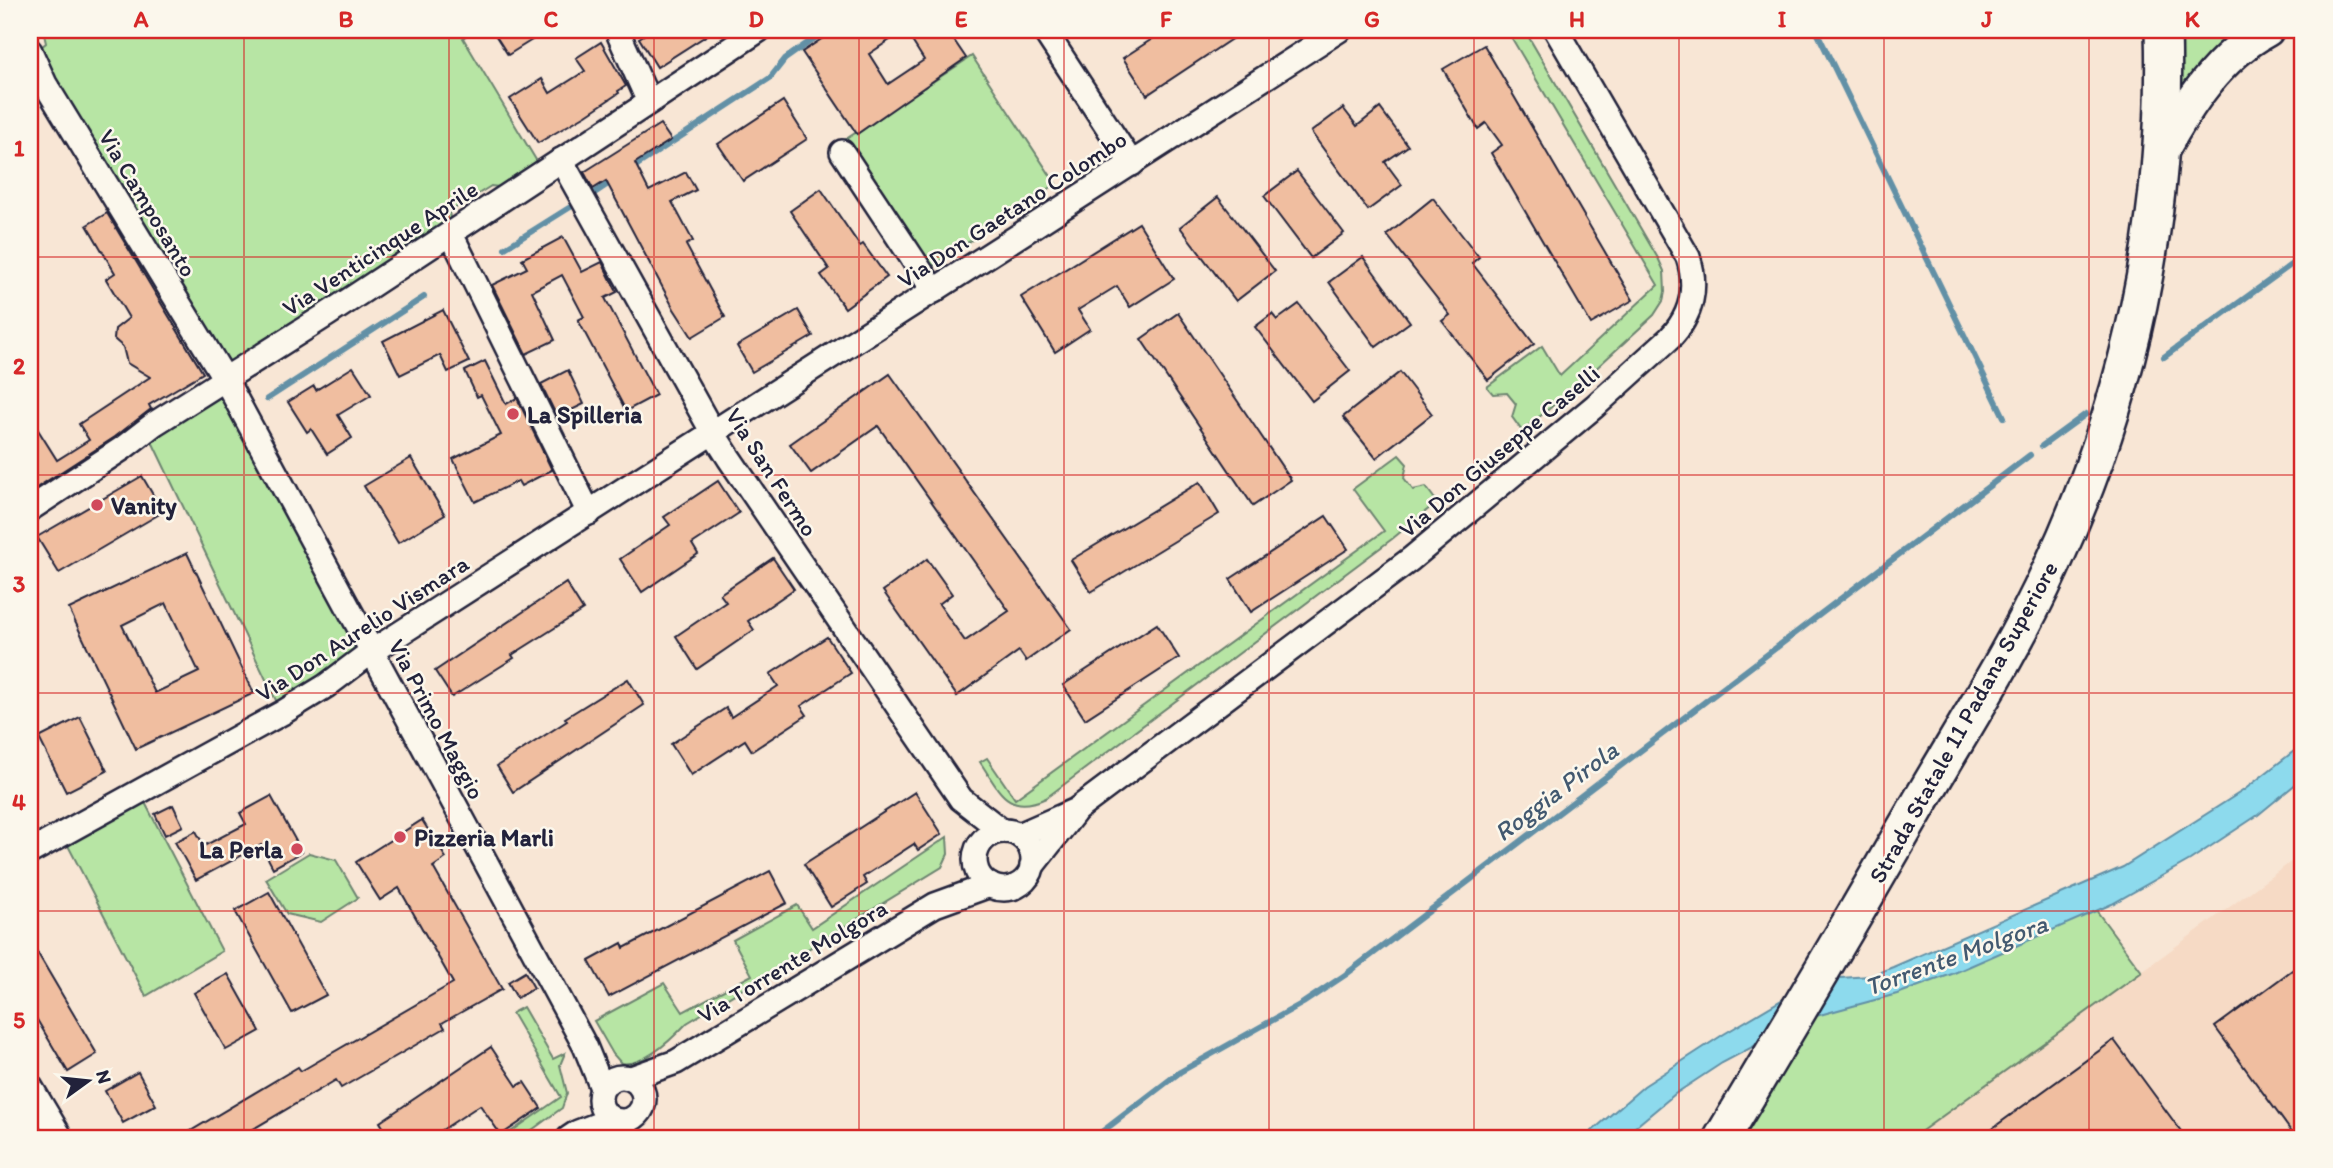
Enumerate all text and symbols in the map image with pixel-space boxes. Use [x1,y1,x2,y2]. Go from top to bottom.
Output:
text: A [133,5,149,33]
text: B [339,5,354,33]
text: C [544,5,559,33]
text: D [748,5,764,33]
text: E [955,5,968,33]
text: F [1160,5,1173,33]
text: G [1364,5,1380,33]
text: H [1569,5,1585,33]
text: I [1778,5,1787,33]
text: J [1980,5,1993,33]
text: K [2185,5,2200,33]
street label: Via Camposanto [93,124,203,282]
street label: Via Don Gaetano Colombo [892,124,1132,294]
text: 1 [14,134,25,162]
street label: Via Venticinque Aprile [277,174,483,322]
text: 2 [13,352,26,380]
street label: Via Don Giuseppe Caselli [1393,358,1605,544]
place label: La Spilleria [527,400,642,430]
street label: Via San Fermo [720,402,824,542]
marker: La Spilleria [505,406,521,422]
place label: Vanity [111,491,177,521]
marker: Vanity [89,497,105,513]
street label: Via Don Aurelio Vismara [250,548,474,708]
street label: Strada Statale 11 Padana Superiore [1862,556,2064,888]
text: 3 [13,570,26,598]
street label: Via Primo Maggio [383,634,491,804]
water label: Roggia Pirola [1488,734,1625,848]
text: 4 [12,788,26,816]
place label: Pizzeria Marli [414,823,554,852]
marker: Pizzeria Marli [392,829,408,845]
place label: La Perla [199,835,284,864]
marker: La Perla [289,841,305,857]
street label: Via Torrente Molgora [692,893,892,1029]
water label: Torrente Molgora [1860,907,2052,1003]
text: 5 [13,1006,25,1034]
north arrow [52,1046,122,1116]
text: N [91,1068,117,1086]

